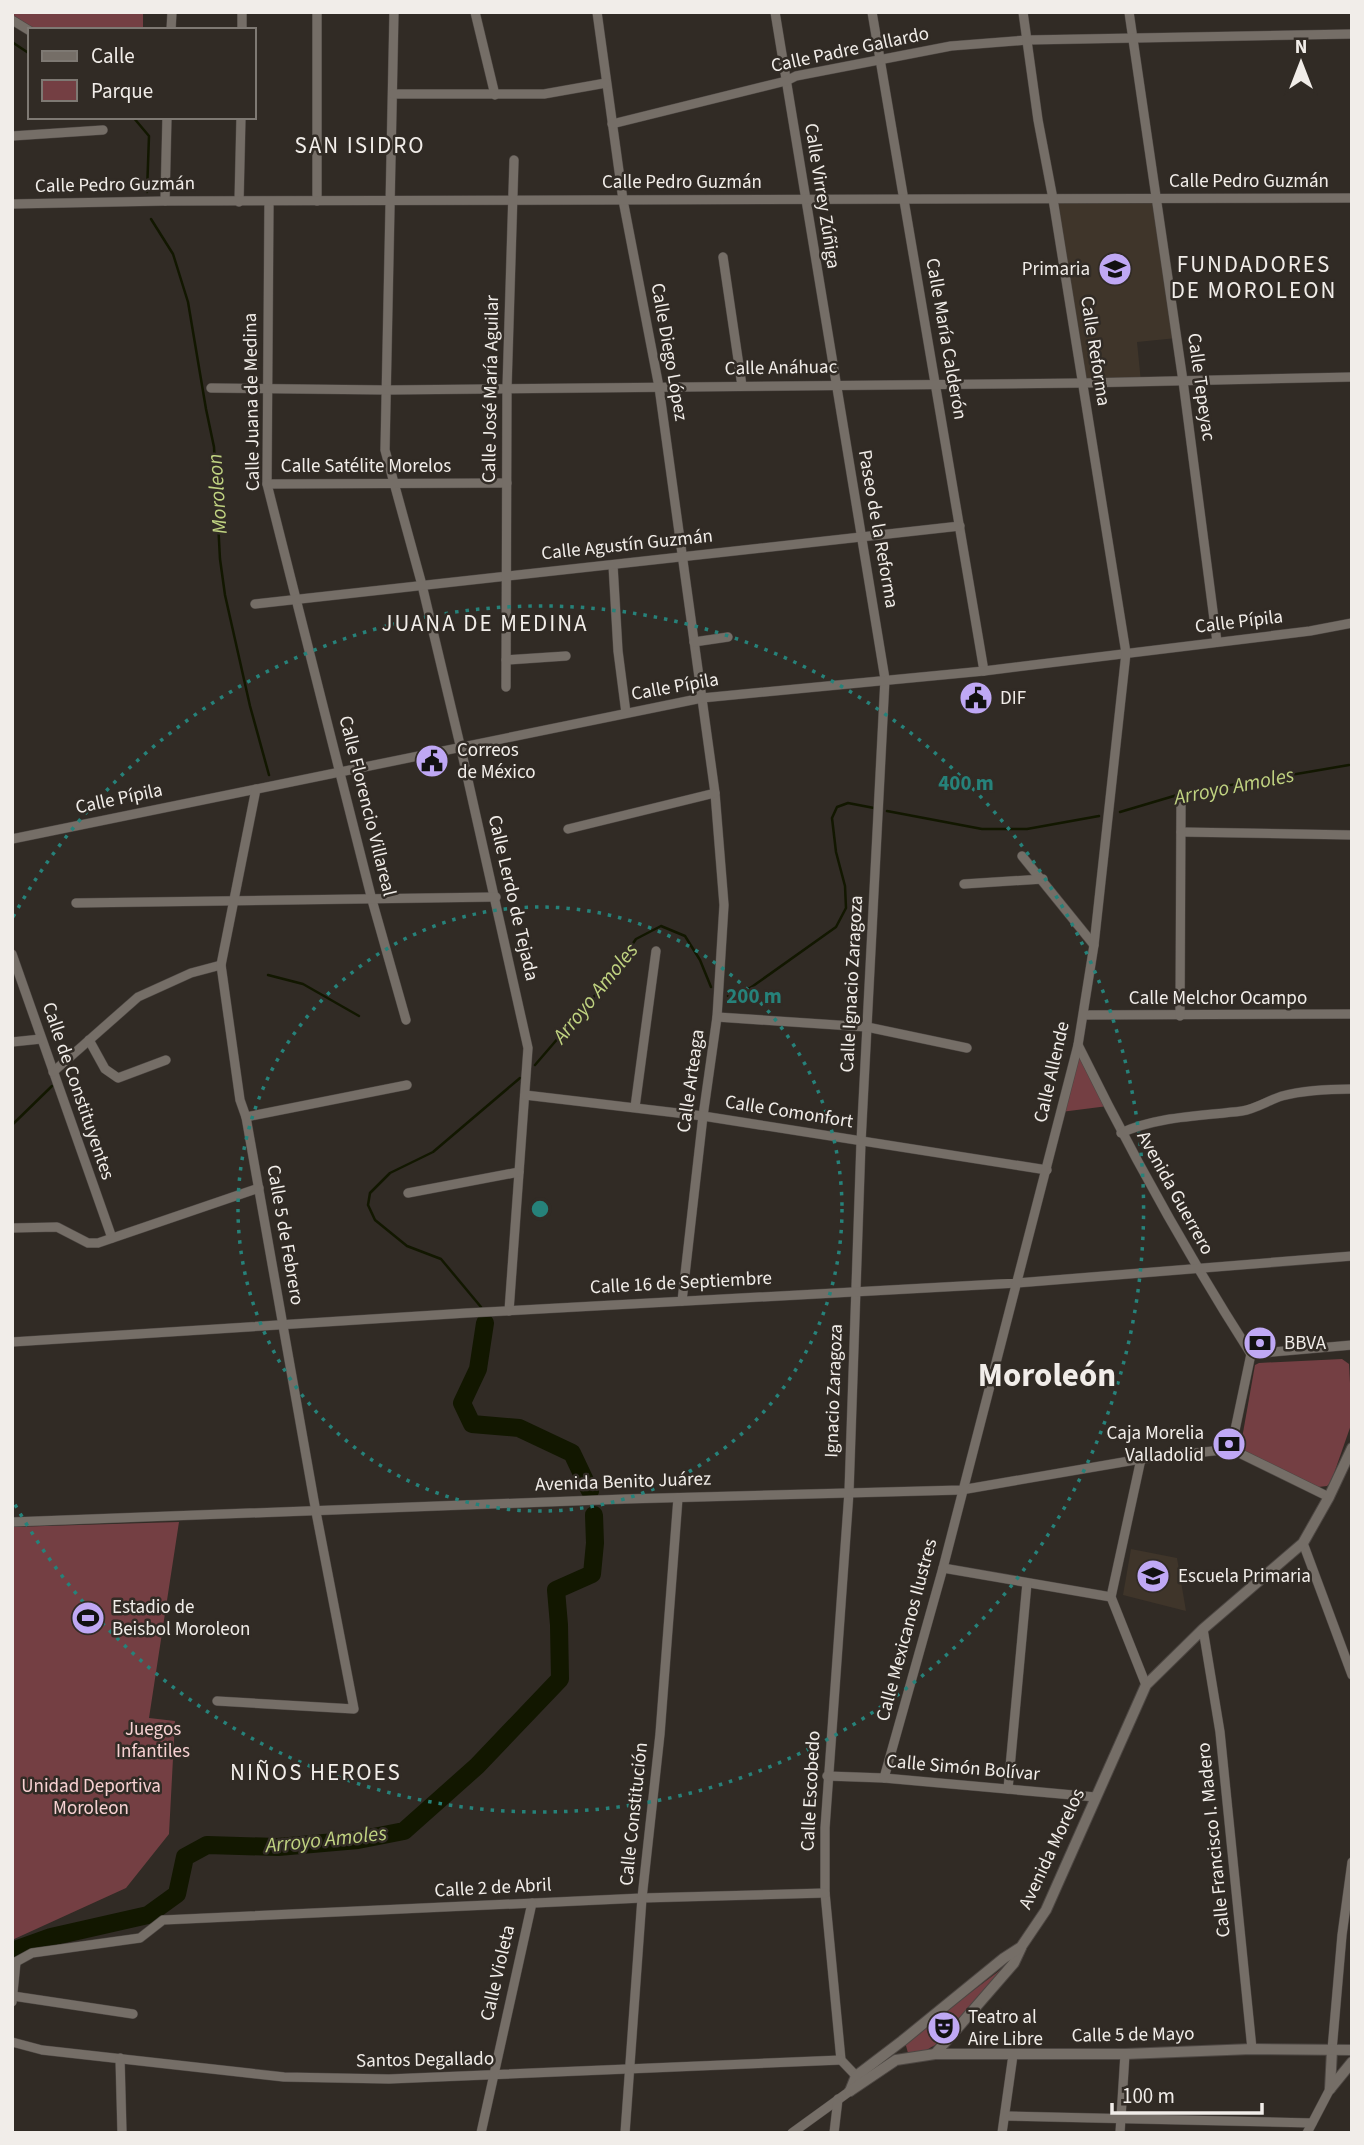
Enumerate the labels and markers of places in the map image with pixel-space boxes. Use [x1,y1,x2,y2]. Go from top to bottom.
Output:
school or university icon: Primaria [1096,250,1134,288]
place label: Primaria [1022,256,1090,283]
public building icon: DIF [957,679,995,717]
place label: DIF [1000,685,1026,712]
place label: Correos de México [457,737,536,786]
public building icon: Correos de México [413,742,451,780]
centre of rings [528,1197,552,1221]
bank icon: BBVA [1241,1324,1279,1362]
place label: BBVA [1284,1330,1327,1357]
place label: Caja Morelia Valladolid [1106,1420,1204,1469]
bank icon: Caja Morelia Valladolid [1210,1425,1248,1463]
school or university icon: Escuela Primaria [1134,1557,1172,1595]
place label: Escuela Primaria [1178,1563,1311,1590]
place label: Estadio de Beisbol Moroleon [112,1594,250,1643]
sports icon: Estadio de Beisbol Moroleon [69,1599,107,1637]
place label: Teatro al Aire Libre [968,2004,1043,2053]
theatre icon: Teatro al Aire Libre [925,2009,963,2047]

